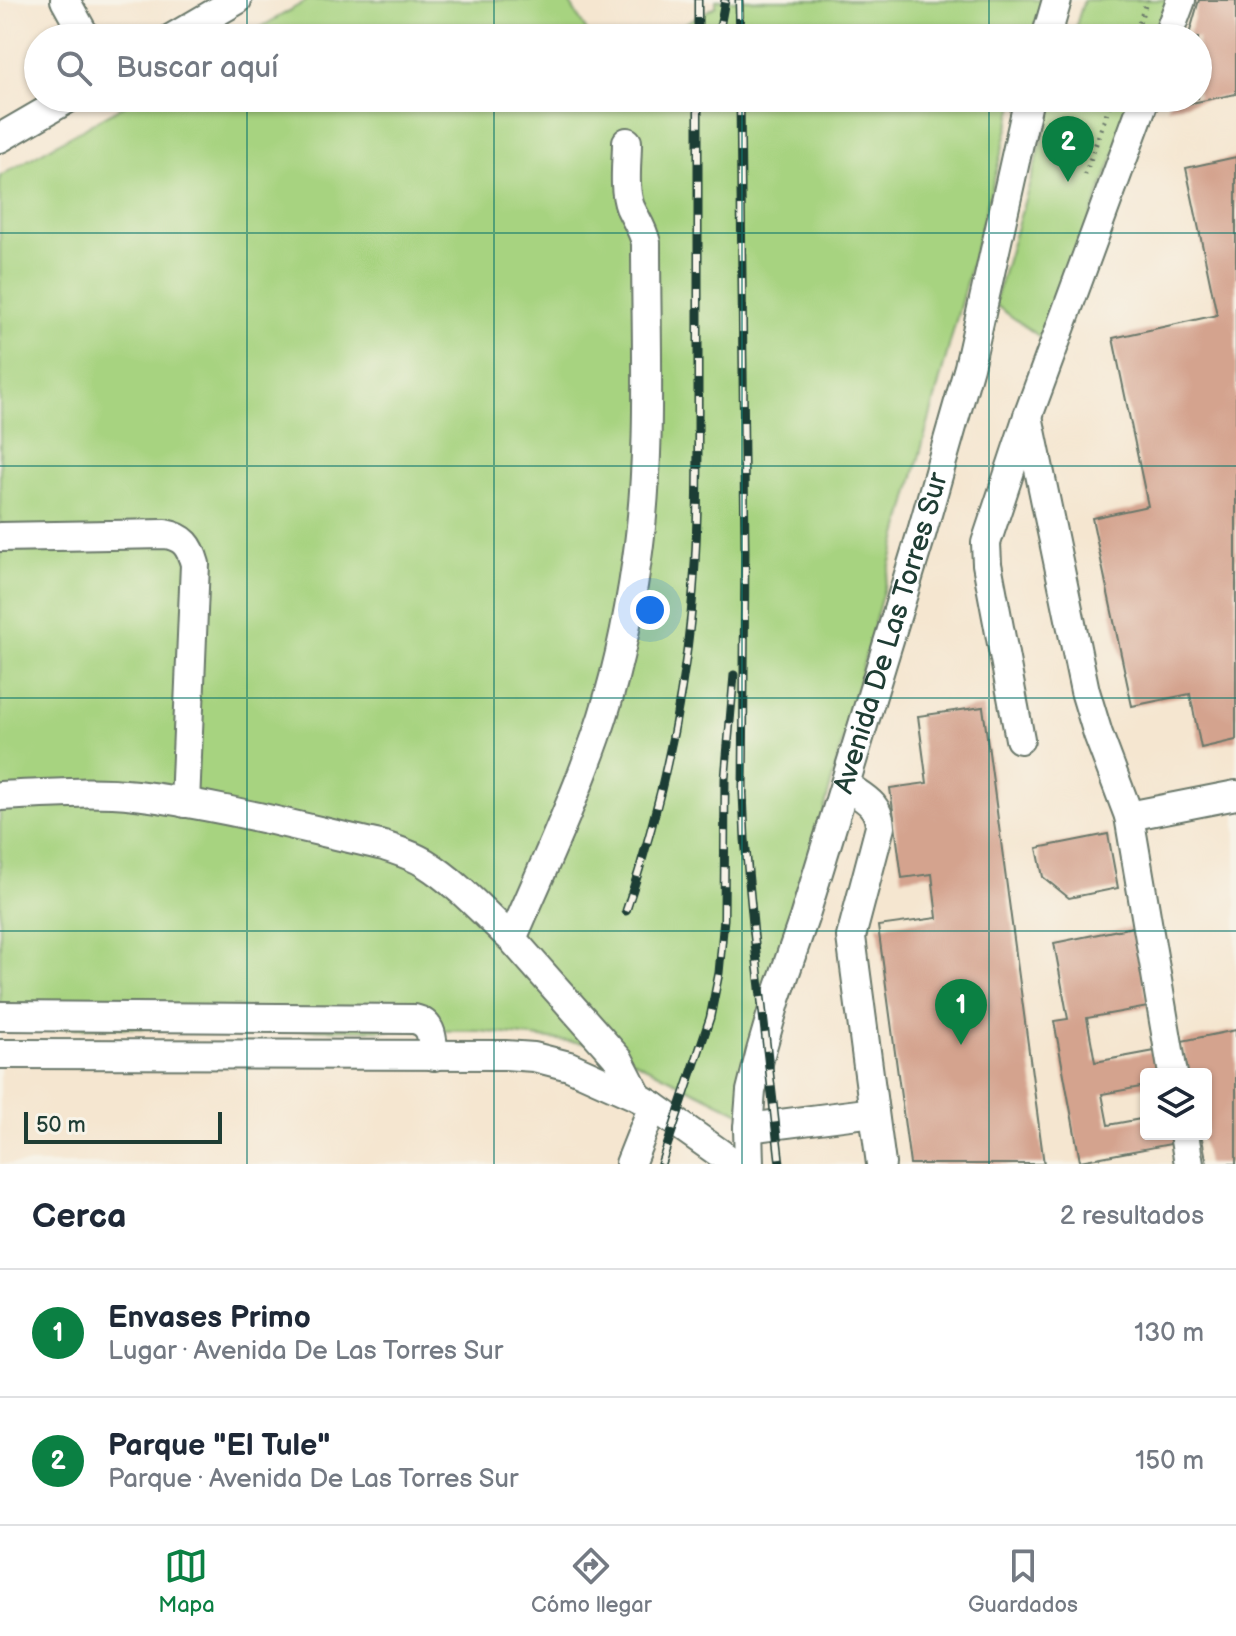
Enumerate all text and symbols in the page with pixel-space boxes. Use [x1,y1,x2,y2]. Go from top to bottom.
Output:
search box [24,24,1212,112]
icon: search [52,46,96,90]
text: Buscar aquí [116,50,278,86]
pin: 2 [1042,116,1094,182]
street label: Avenida De Las Torres Sur [827,468,955,798]
your location [630,590,670,630]
pin: 1 [935,979,987,1045]
map controls [1140,1068,1212,1140]
button: layers [1140,1068,1212,1140]
scale bar [24,1108,222,1144]
text: 50 m [36,1112,86,1139]
text: Cerca [32,1196,127,1237]
text: 2 resultados [1060,1201,1204,1232]
text: Envases Primo [108,1300,311,1336]
text: 1 [53,1318,63,1349]
text: 130 m [1134,1318,1204,1349]
text: Lugar · Avenida De Las Torres Sur [108,1336,503,1367]
text: Parque "El Tule" [108,1428,330,1464]
text: 2 [50,1446,66,1477]
text: 150 m [1135,1446,1204,1477]
text: Parque · Avenida De Las Torres Sur [108,1464,518,1495]
tab: Mapa [158,1544,215,1619]
tab: Cómo llegar [531,1544,652,1619]
tab: Guardados [968,1544,1078,1619]

